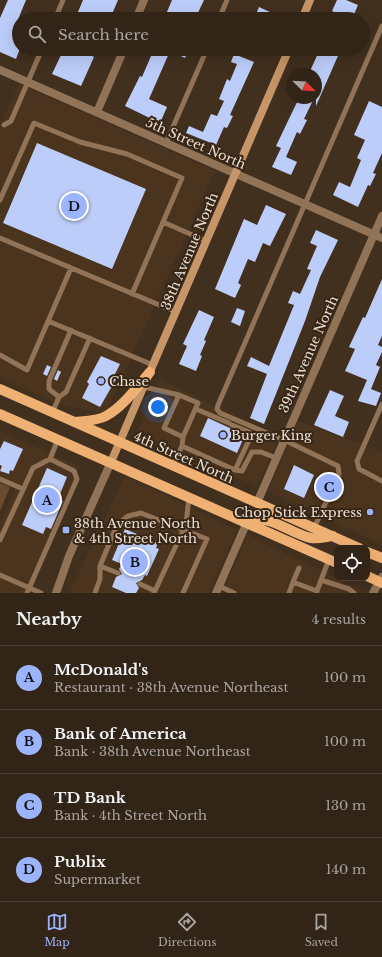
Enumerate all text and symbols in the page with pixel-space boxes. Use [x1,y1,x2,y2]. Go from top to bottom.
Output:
search box [12,12,370,56]
icon: search [26,23,48,45]
text: Search here [58,25,149,44]
north arrow [286,68,322,104]
street label: 5th Street North [143,114,248,173]
street label: 38th Avenue North [157,190,222,313]
pin: D [61,191,87,221]
street label: 39th Avenue North [275,293,342,415]
place label: Chase [109,373,149,390]
marker: Chase [96,376,106,386]
your location [148,397,168,417]
place label: Burger King [231,427,312,444]
street label: 4th Street North [131,428,237,487]
marker: Burger King [218,430,228,440]
pin: C [316,472,342,502]
pin: A [34,485,60,515]
place label: Chop Stick Express [234,504,362,521]
marker: Chop Stick Express [365,507,375,517]
place label: 38th Avenue North & 4th Street North [74,515,200,547]
marker: 38th Avenue North & 4th Street North [61,525,71,535]
map controls [334,545,370,581]
button: locate [334,545,370,581]
pin: B [122,547,148,577]
text: Nearby [16,609,82,630]
text: 4 results [312,611,366,628]
text: McDonald's [54,660,148,679]
text: A [24,669,34,686]
text: 100 m [324,669,366,686]
text: Restaurant · 38th Avenue Northeast [54,679,288,696]
text: Bank of America [54,724,187,743]
text: B [24,733,34,750]
text: 100 m [324,733,366,750]
text: Bank · 38th Avenue Northeast [54,743,251,760]
text: TD Bank [54,788,126,807]
text: C [24,797,34,814]
text: 130 m [325,797,366,814]
text: Bank · 4th Street North [54,807,207,824]
text: Publix [54,852,106,871]
text: D [23,861,35,878]
text: 140 m [326,861,366,878]
text: Supermarket [54,871,141,888]
tab: Map [44,911,70,949]
tab: Directions [158,911,216,949]
tab: Saved [305,911,338,949]

